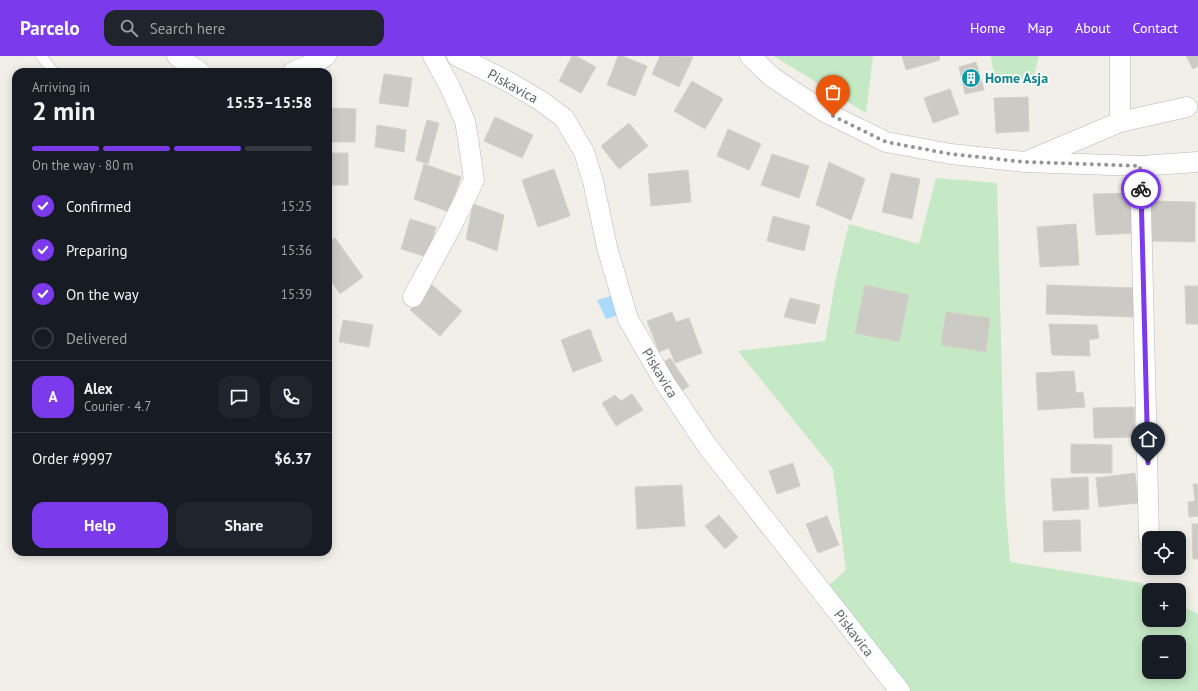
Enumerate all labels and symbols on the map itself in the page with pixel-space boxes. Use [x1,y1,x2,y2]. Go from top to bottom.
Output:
street label: Piskavica [485,65,541,107]
building icon: Home Asja [960,67,982,89]
place label: Home Asja [985,69,1048,87]
pin [816,75,850,116]
courier [1121,169,1161,209]
street label: Piskavica [638,345,682,401]
pin [1131,422,1165,463]
street label: Piskavica [830,606,878,660]

